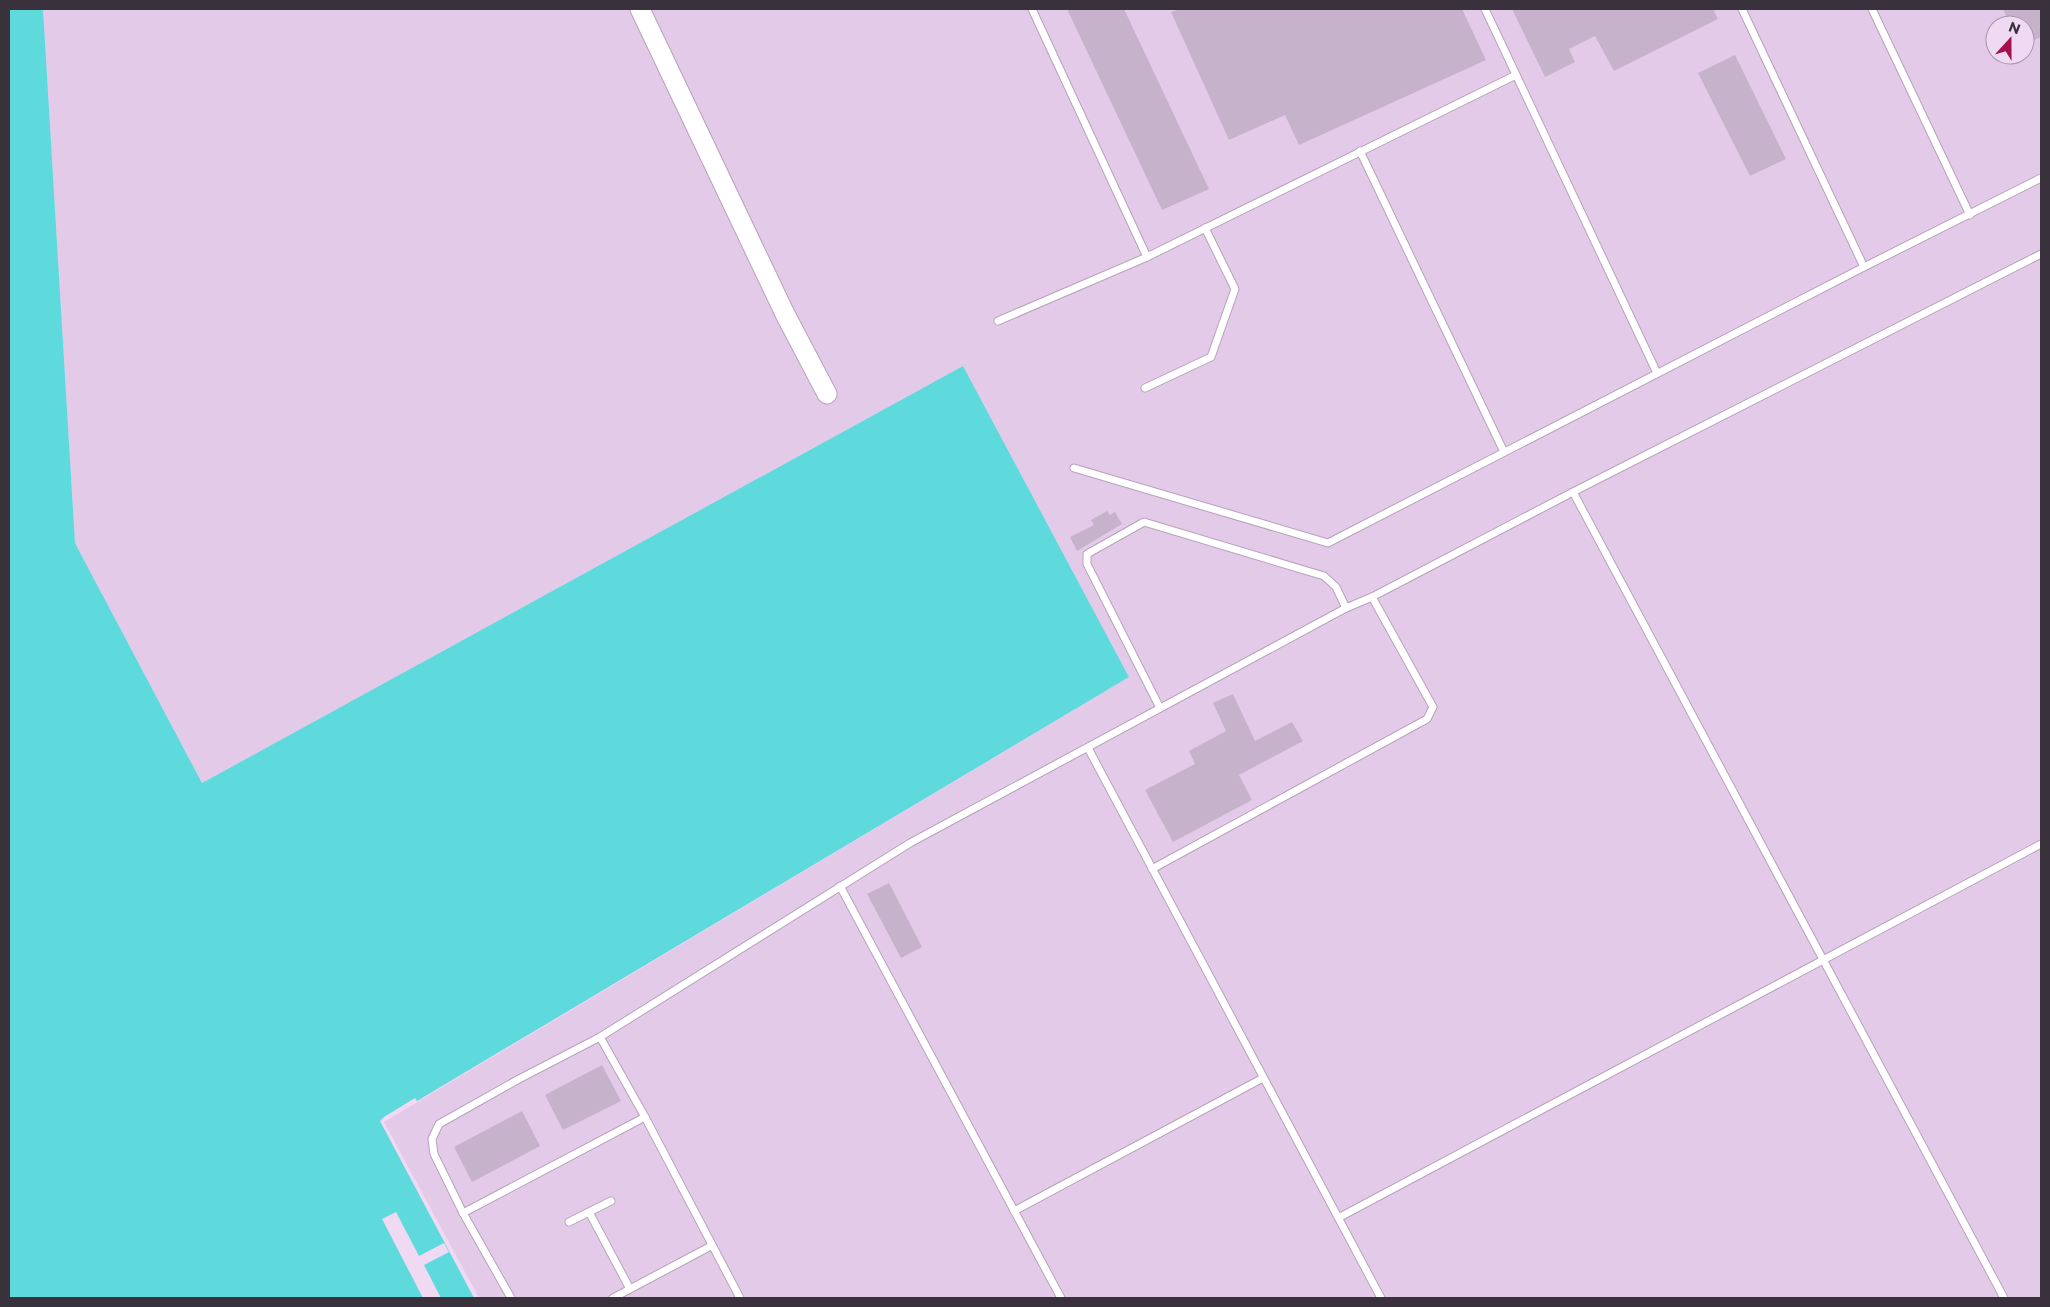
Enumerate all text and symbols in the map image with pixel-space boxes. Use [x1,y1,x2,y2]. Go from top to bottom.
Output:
north arrow [1985,15,2035,65]
text: N [2006,17,2023,38]

